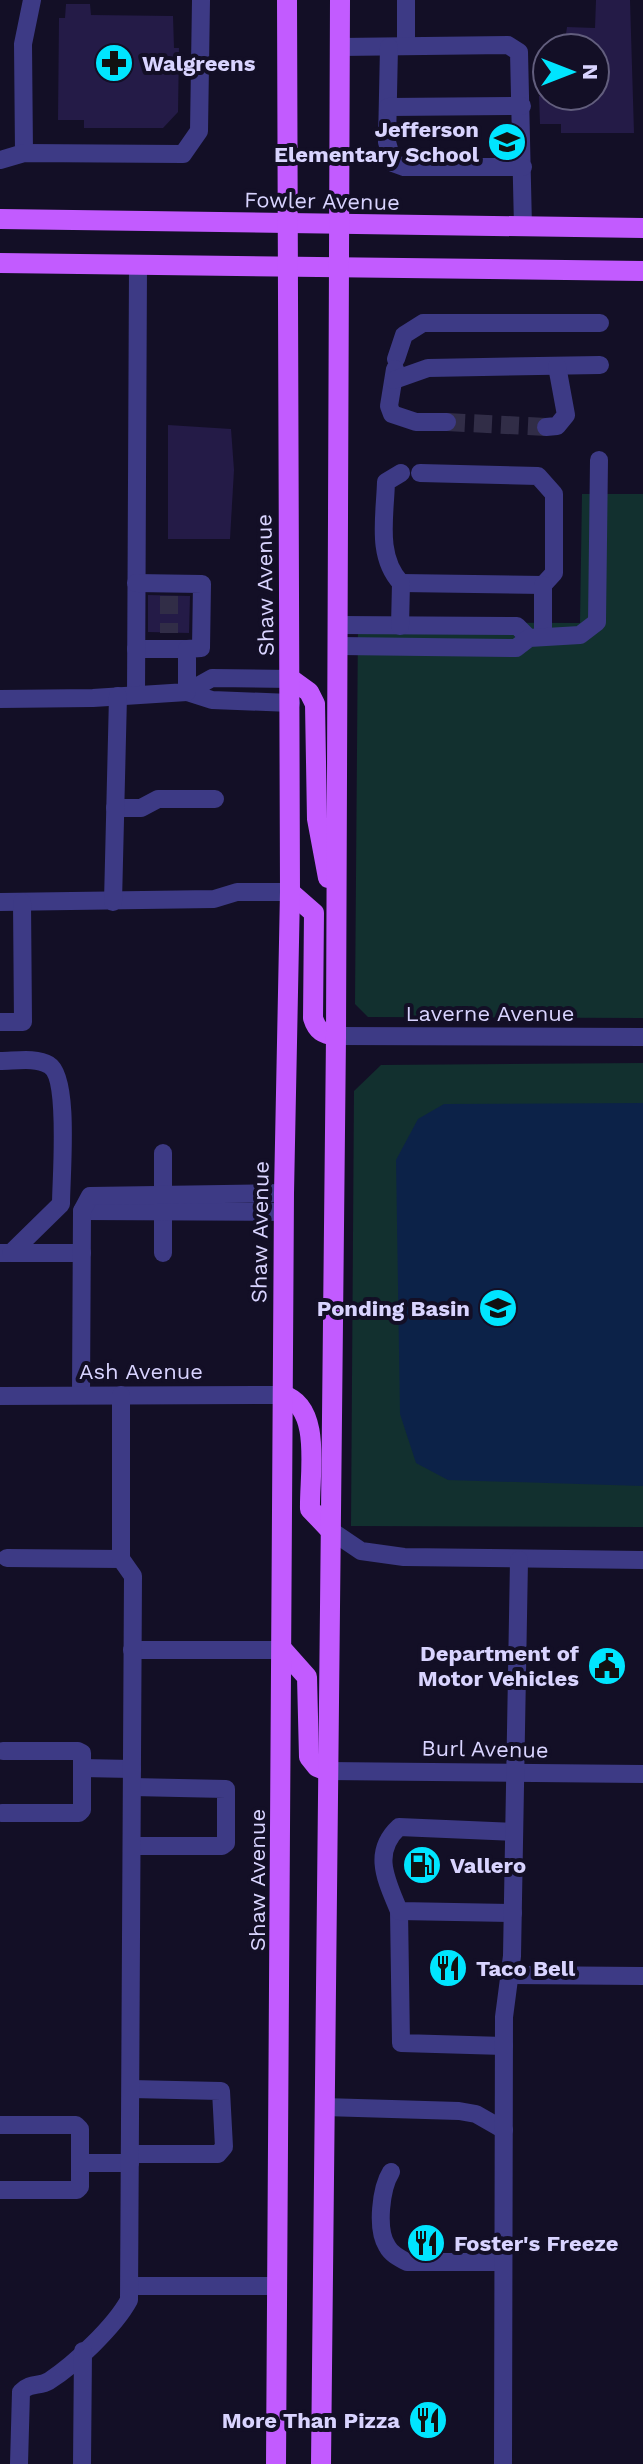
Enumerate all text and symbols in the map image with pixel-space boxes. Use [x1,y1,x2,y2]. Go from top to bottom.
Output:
north arrow [531,32,611,112]
pharmacy icon: Walgreens [93,42,135,84]
place label: Walgreens [142,51,256,76]
text: N [578,64,603,80]
place label: Jefferson Elementary School [274,117,480,167]
school or university icon: Jefferson Elementary School [486,121,528,163]
street label: Fowler Avenue [244,187,400,215]
street label: Shaw Avenue [251,514,279,656]
street label: Laverne Avenue [405,1001,575,1026]
street label: Shaw Avenue [246,1161,274,1303]
school or university icon: Ponding Basin [477,1287,519,1329]
place label: Ponding Basin [317,1296,470,1321]
street label: Ash Avenue [79,1359,203,1384]
place label: Department of Motor Vehicles [418,1641,580,1691]
public building icon: Department of Motor Vehicles [586,1645,628,1687]
street label: Burl Avenue [421,1735,549,1763]
street label: Shaw Avenue [245,1809,270,1951]
fuel station icon: Vallero [401,1844,443,1886]
place label: Vallero [450,1853,526,1878]
restaurant icon: Taco Bell [427,1947,469,1989]
place label: Taco Bell [476,1956,576,1981]
restaurant icon: Foster's Freeze [405,2222,447,2264]
place label: Foster's Freeze [454,2231,618,2256]
restaurant icon: More Than Pizza [407,2399,449,2441]
place label: More Than Pizza [222,2408,400,2433]

